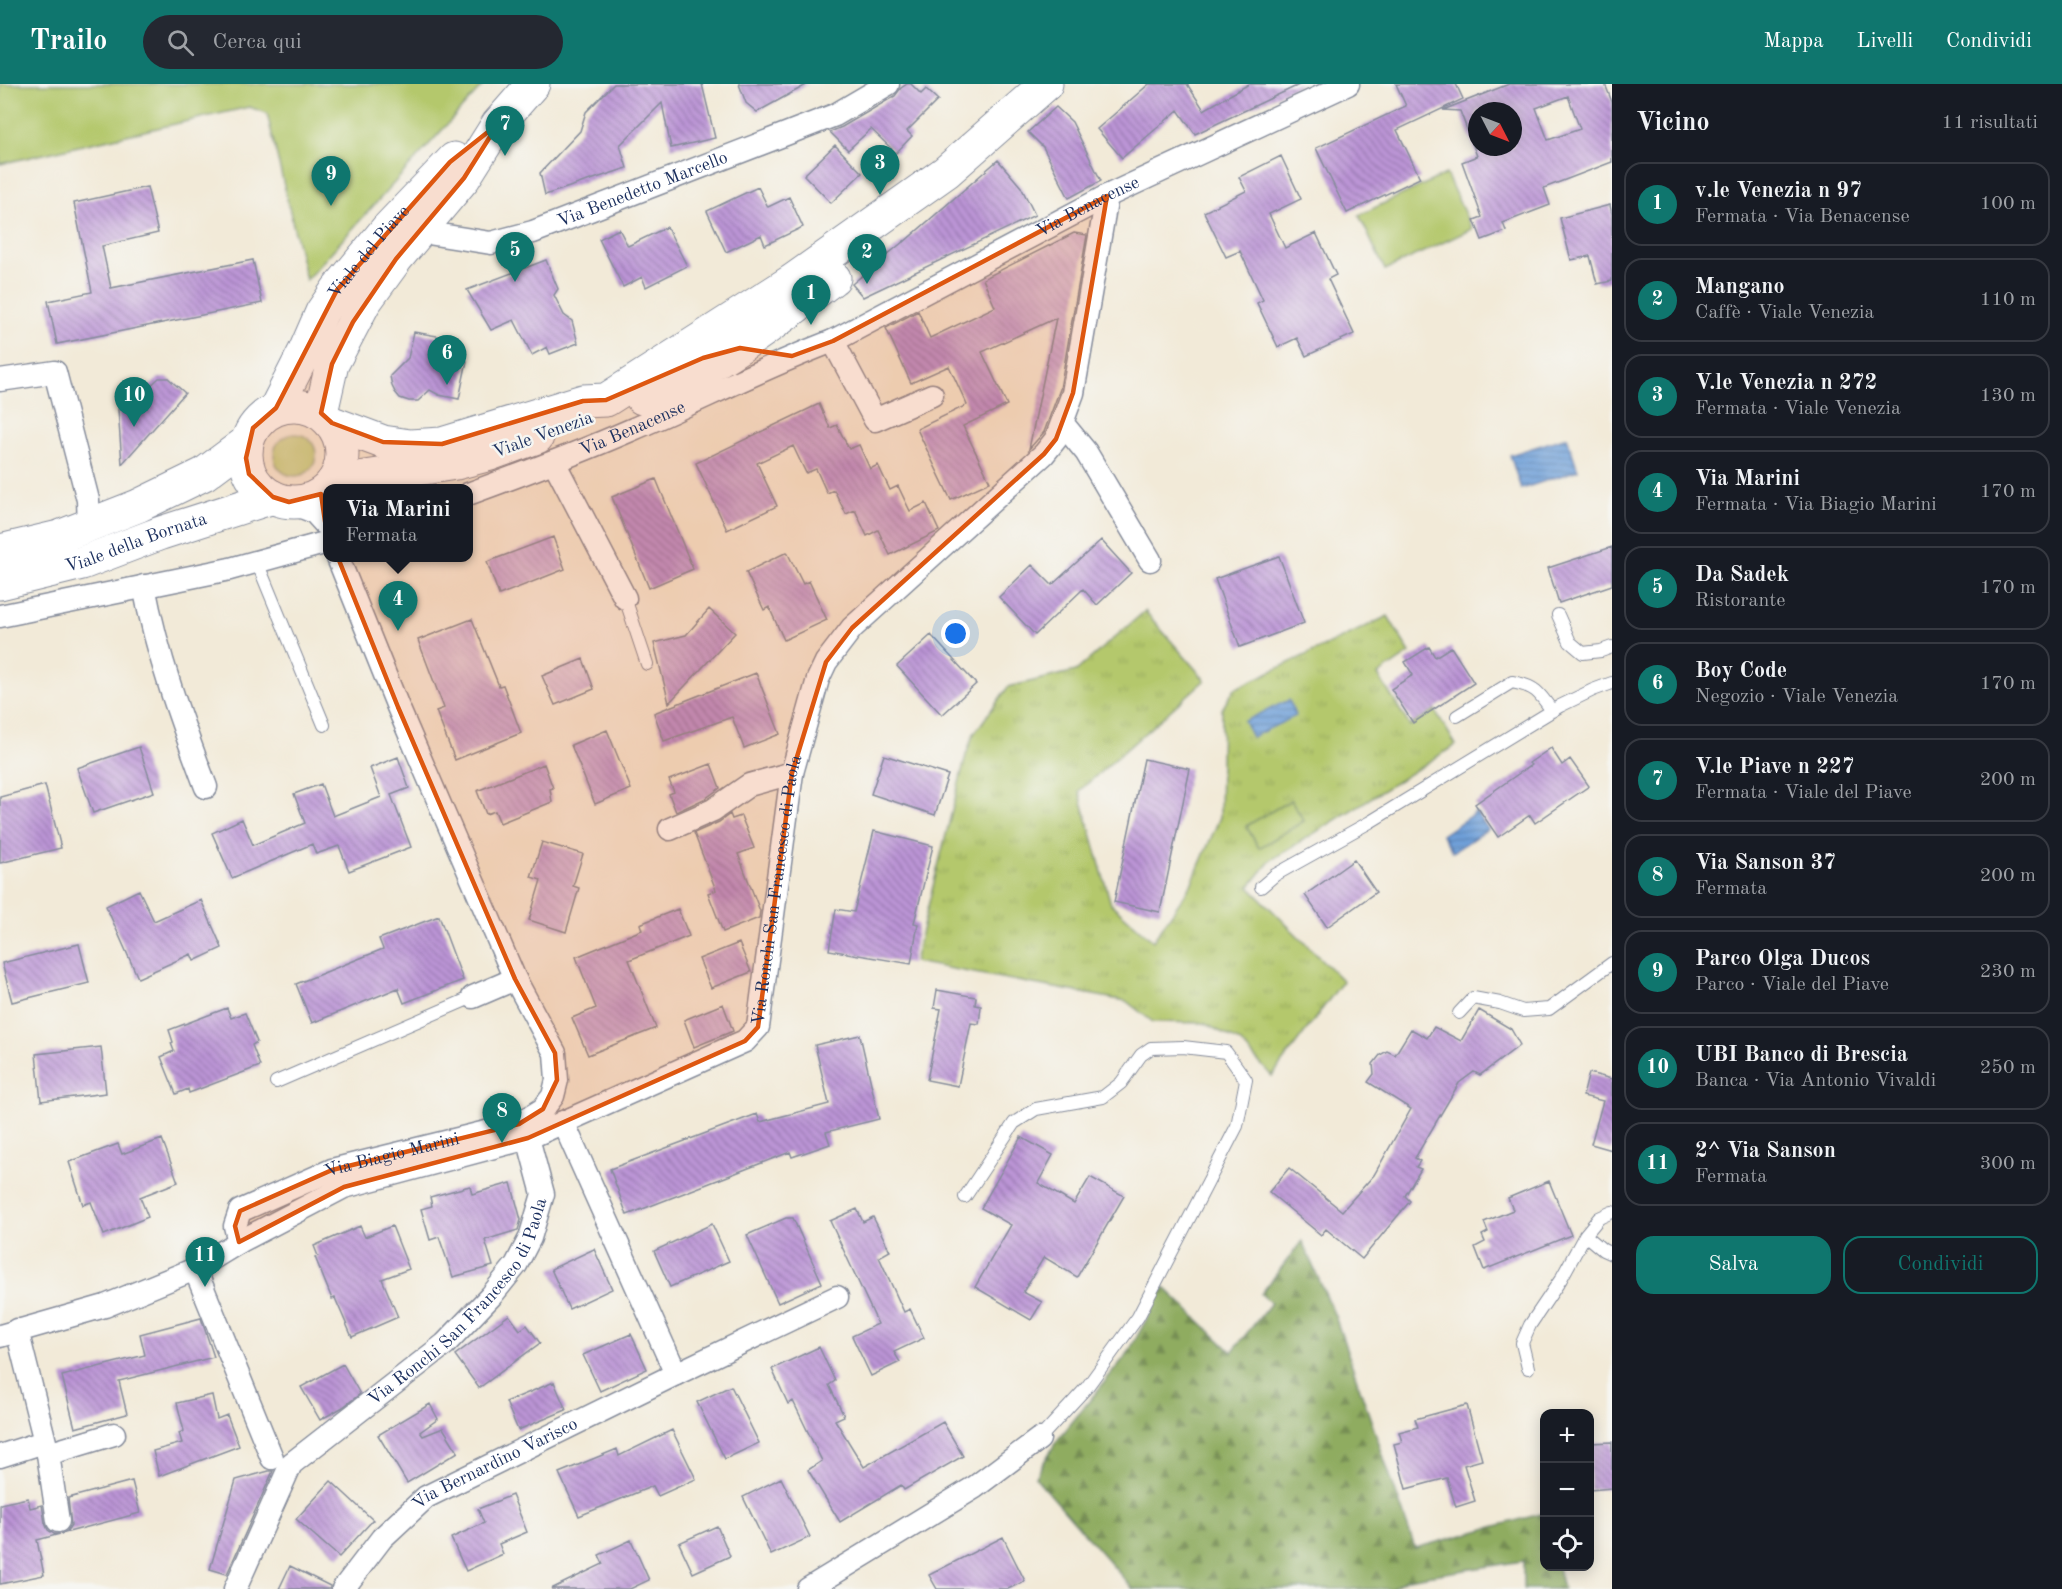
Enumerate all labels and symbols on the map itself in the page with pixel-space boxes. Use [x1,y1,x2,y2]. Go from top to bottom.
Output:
north arrow [1468,102,1522,156]
pin: 7 [486,106,524,156]
pin: 3 [860,146,900,195]
street label: Via Benedetto Marcello [555,148,730,231]
pin: 9 [312,156,350,206]
street label: Via Benacense [1033,173,1142,241]
street label: Viale del Piave [325,202,413,301]
pin: 5 [496,232,534,282]
pin: 2 [848,234,886,284]
pin: 1 [792,276,830,325]
pin: 6 [428,336,466,385]
pin: 10 [114,378,154,427]
street label: Via Benacense [577,398,688,459]
street label: Viale Venezia [491,409,596,461]
street label: Viale della Bornata [63,510,209,576]
pin: 4 [378,582,418,631]
your location [941,619,970,648]
street label: Via Ronchi San Francesco di Paola [749,753,806,1026]
pin: 8 [482,1094,522,1143]
street label: Via Biagio Marini [322,1130,461,1181]
street label: Via Ronchi San Francesco di Paola [365,1196,550,1409]
pin: 11 [186,1238,224,1287]
street label: Via Bernardino Varisco [409,1415,581,1513]

